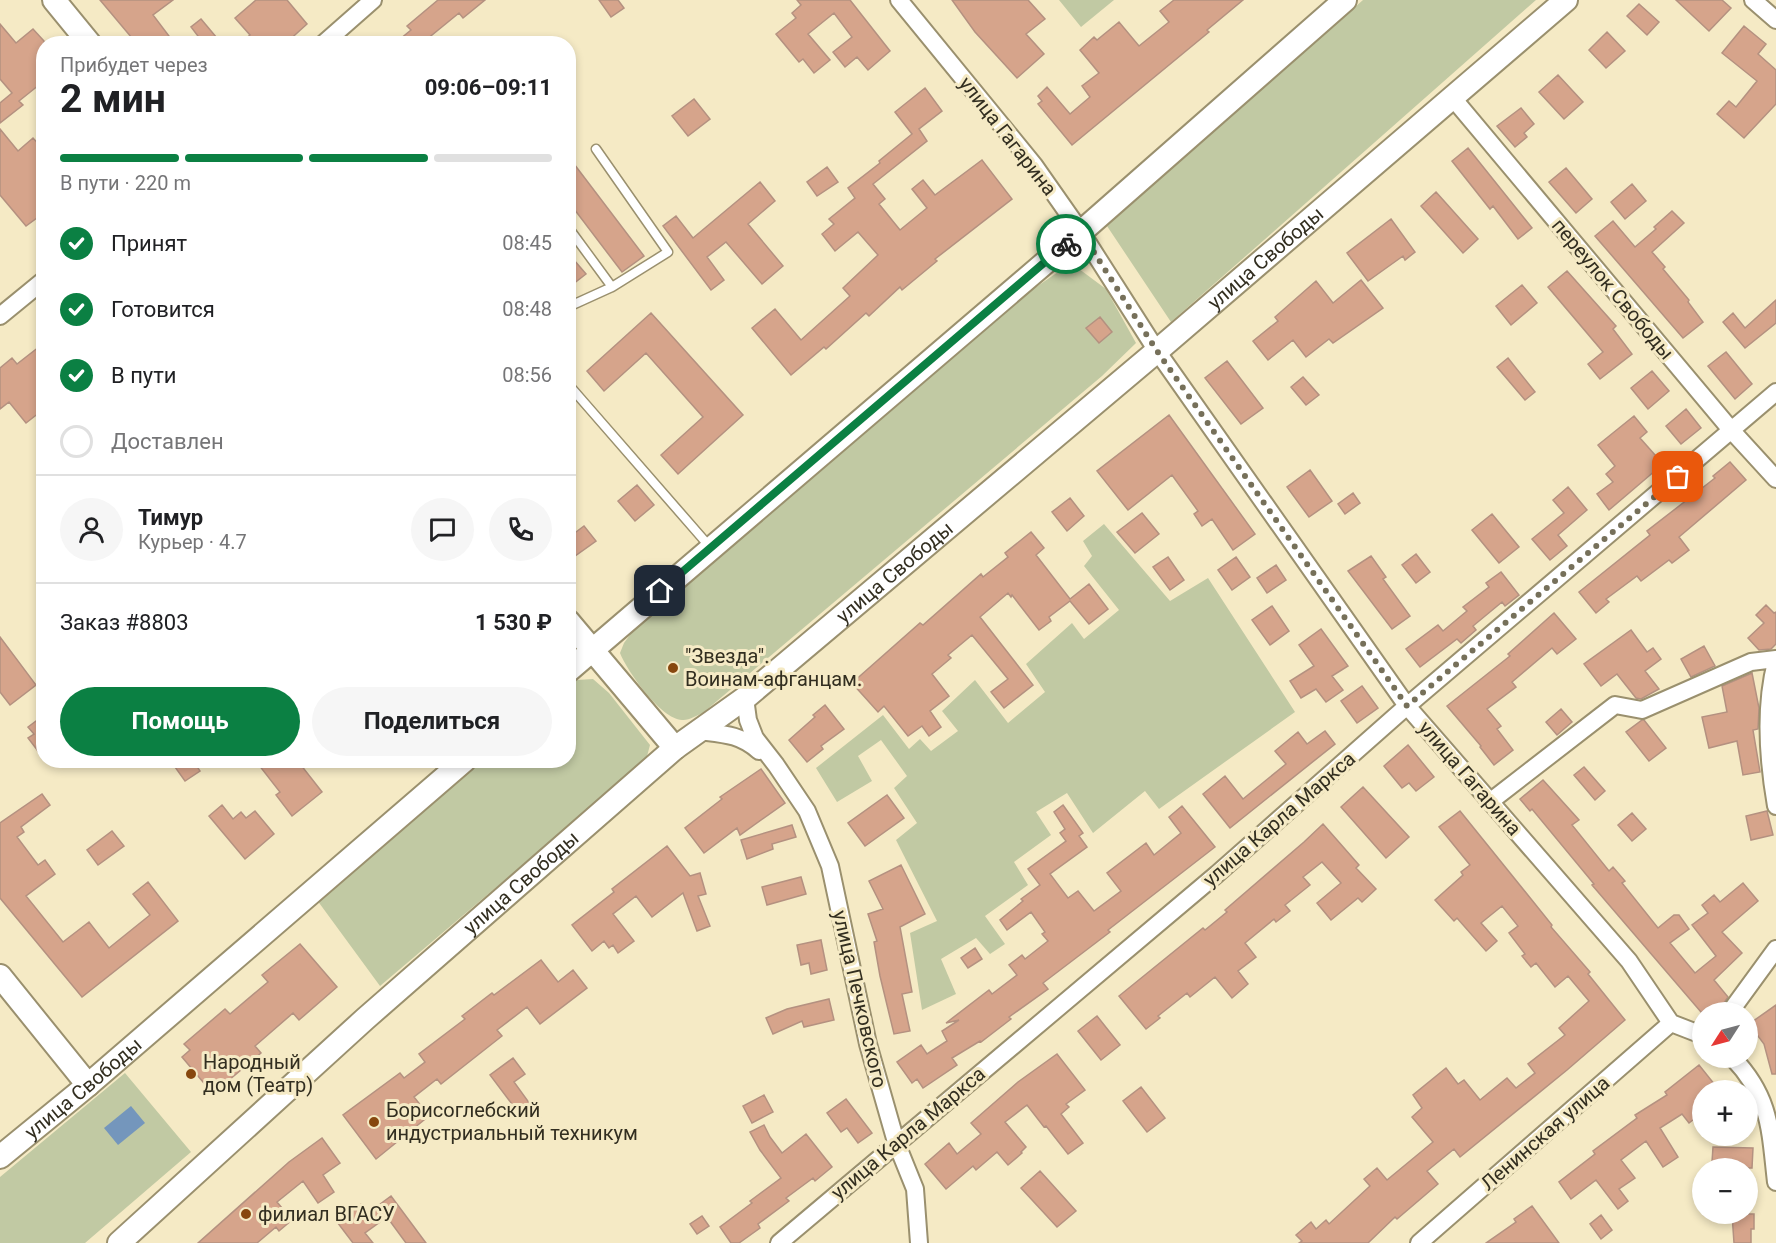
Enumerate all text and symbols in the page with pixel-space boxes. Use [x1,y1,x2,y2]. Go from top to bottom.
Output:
text: Прибудет через [60,53,208,77]
street label: улица Гагарина [954,72,1062,200]
text: 09:06–09:11 [425,75,552,100]
text: 2 мин [60,76,166,122]
text: В пути · 220 m [60,171,191,195]
street label: улица Свободы [1203,202,1328,314]
courier [1036,214,1096,274]
street label: переулок Свободы [1547,214,1679,364]
icon: check [60,227,93,260]
icon: bike [1050,228,1083,261]
text: Принят [111,231,187,256]
text: 08:45 [502,231,552,255]
icon: check [60,293,93,326]
text: Готовится [111,297,215,322]
text: 08:48 [502,297,552,321]
icon: check [60,359,93,392]
text: В пути [111,363,177,388]
text: 08:56 [502,363,552,387]
text: Доставлен [111,429,224,454]
pin [1652,451,1703,502]
icon: bag [1661,460,1694,493]
button: person [60,498,123,561]
button: chat [411,498,474,561]
button: phone [489,498,552,561]
text: Тимур [138,505,203,530]
street label: улица Свободы [831,516,958,628]
text: Курьер · 4.7 [138,530,247,554]
pin [634,565,685,616]
icon: home [643,574,676,607]
text: Заказ #8803 [60,610,189,635]
text: 1 530 ₽ [475,610,552,635]
place label: "Звезда". Воинам-афганцам. [685,644,862,691]
marker: "Звезда". Воинам-афганцам. [666,661,680,675]
button: Помощь [60,687,300,756]
button: Поделиться [312,687,552,756]
street label: улица Гагарина [1414,716,1526,840]
street label: улица Карла Маркса [1198,746,1360,892]
street label: улица Свободы [459,826,584,939]
street label: улица Печковского [828,908,892,1090]
north arrow [1692,1002,1758,1068]
map controls [1692,1002,1758,1224]
street label: улица Свободы [20,1032,146,1144]
place label: Народный дом (Театр) [203,1050,313,1097]
street label: улица Карла Маркса [826,1062,990,1204]
marker: Народный дом (Театр) [184,1067,198,1081]
street label: Ленинская улица [1476,1071,1614,1195]
button: + [1692,1080,1758,1146]
place label: Борисоглебский индустриальный техникум [386,1098,638,1145]
marker: Борисоглебский индустриальный техникум [367,1115,381,1129]
button: − [1692,1158,1758,1224]
place label: филиал ВГАСУ [258,1202,395,1226]
marker: филиал ВГАСУ [239,1207,253,1221]

